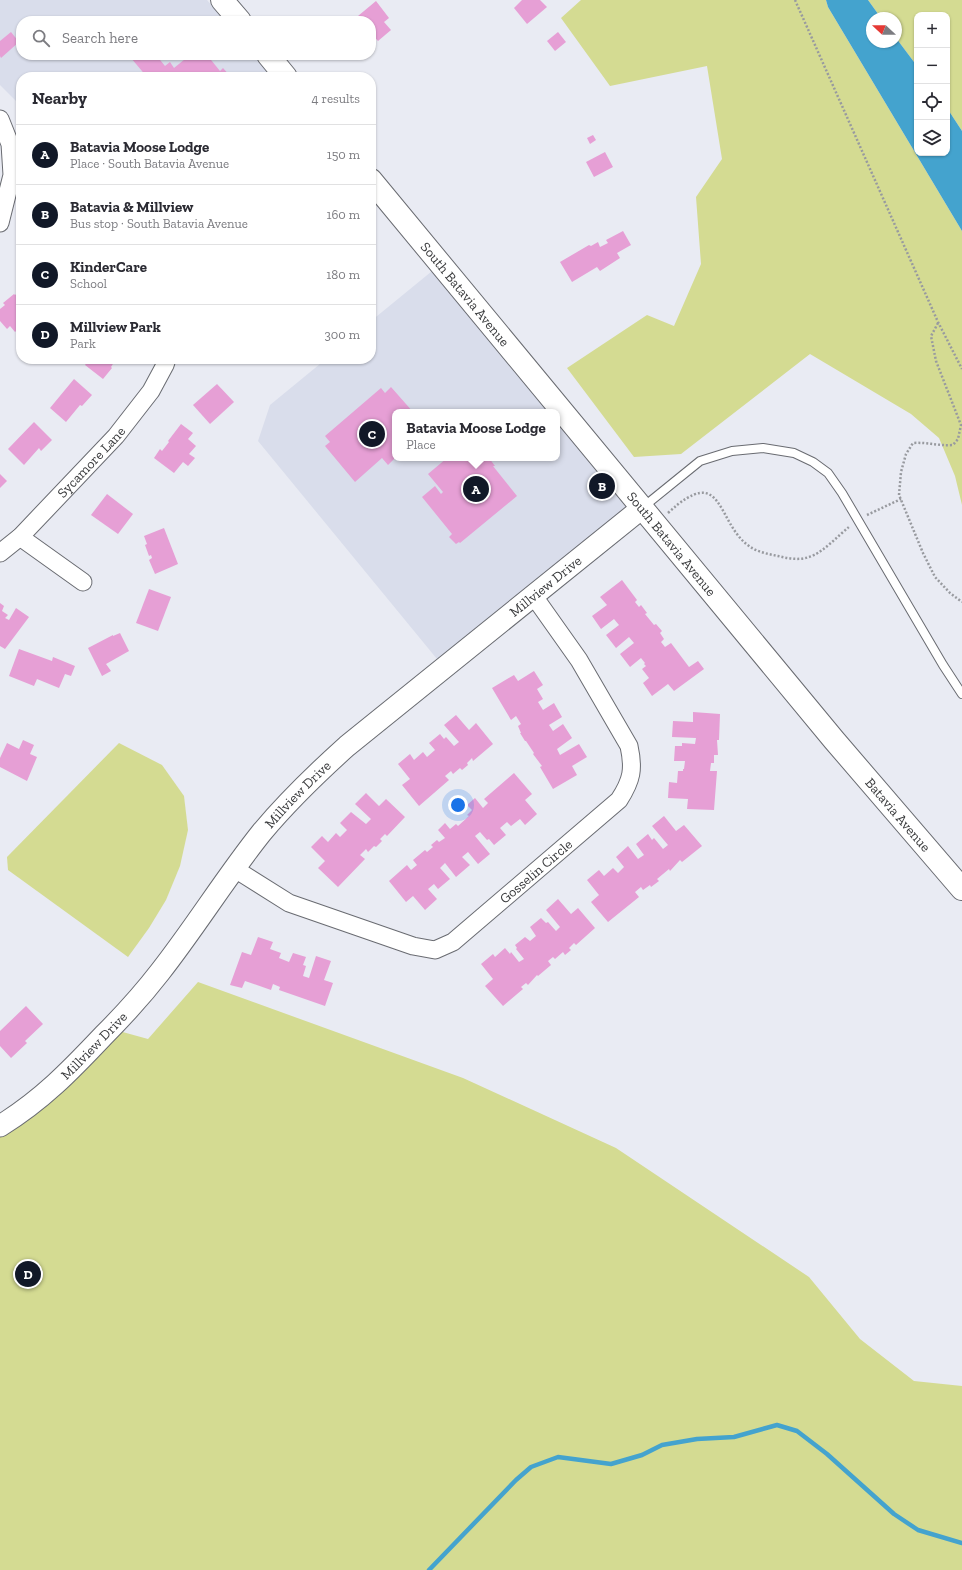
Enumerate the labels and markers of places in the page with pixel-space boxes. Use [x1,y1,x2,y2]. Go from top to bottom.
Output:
pin: C [359,419,385,449]
pin: B [589,471,615,501]
pin: A [463,474,489,504]
pin: D [15,1259,41,1289]

